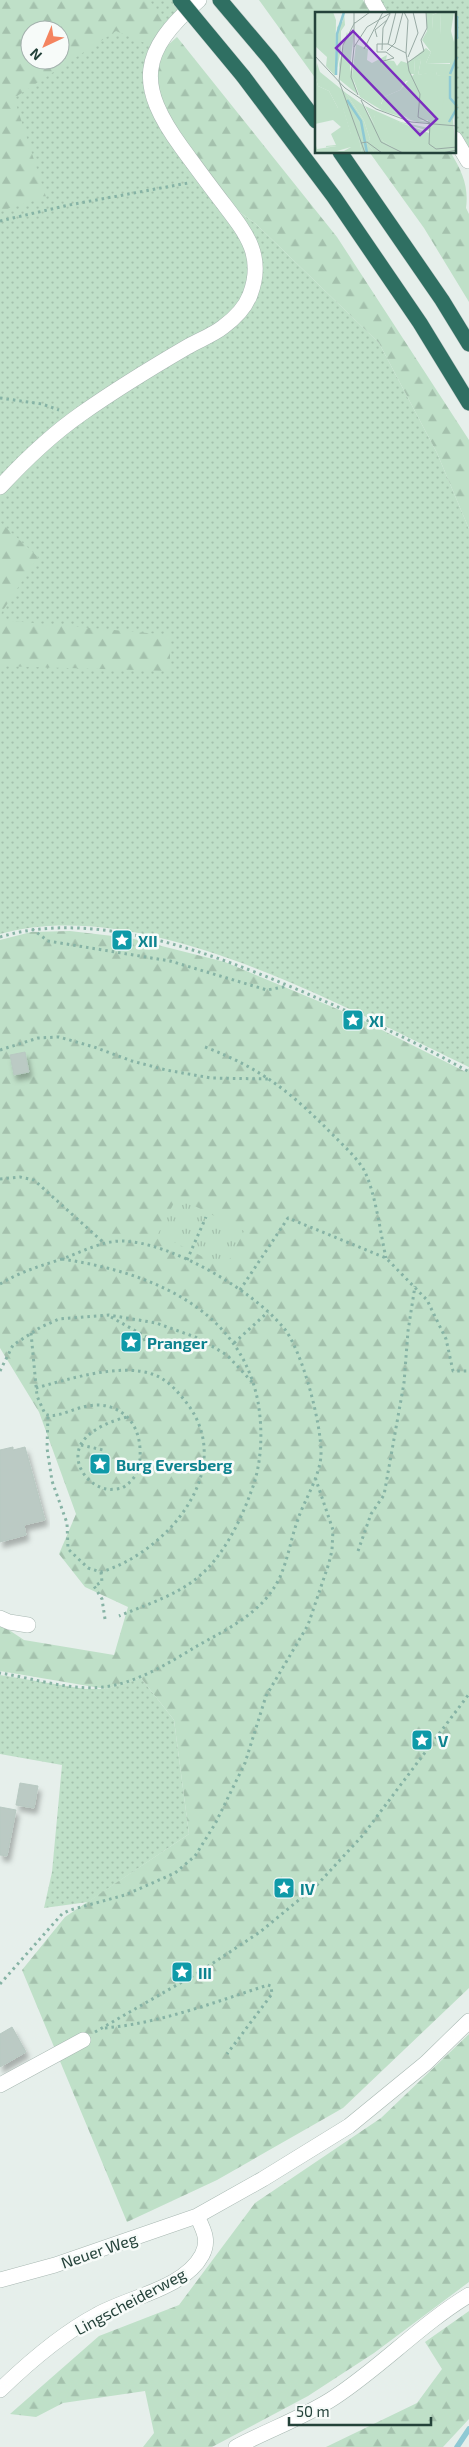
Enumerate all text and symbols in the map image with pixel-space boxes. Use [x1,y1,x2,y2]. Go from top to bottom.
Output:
inset map [315,12,456,154]
north arrow [20,20,70,70]
text: N [26,45,45,64]
place icon: XII [110,928,134,952]
place label: XII [138,931,158,950]
place icon: XI [341,1008,365,1032]
place label: XI [369,1011,384,1030]
place icon: Pranger [119,1330,143,1354]
place label: Pranger [147,1333,208,1352]
place icon: Burg Eversberg [88,1452,112,1476]
place label: Burg Eversberg [116,1455,233,1474]
place icon: V [410,1728,434,1752]
place label: V [438,1731,449,1750]
place icon: IV [272,1876,296,1900]
place label: IV [300,1879,316,1898]
place icon: III [170,1960,194,1984]
place label: III [198,1963,212,1982]
street label: Neuer Weg [58,2228,140,2272]
street label: Lingscheiderweg [71,2264,189,2338]
scale bar [289,2394,432,2426]
text: 50 m [296,2402,330,2420]

